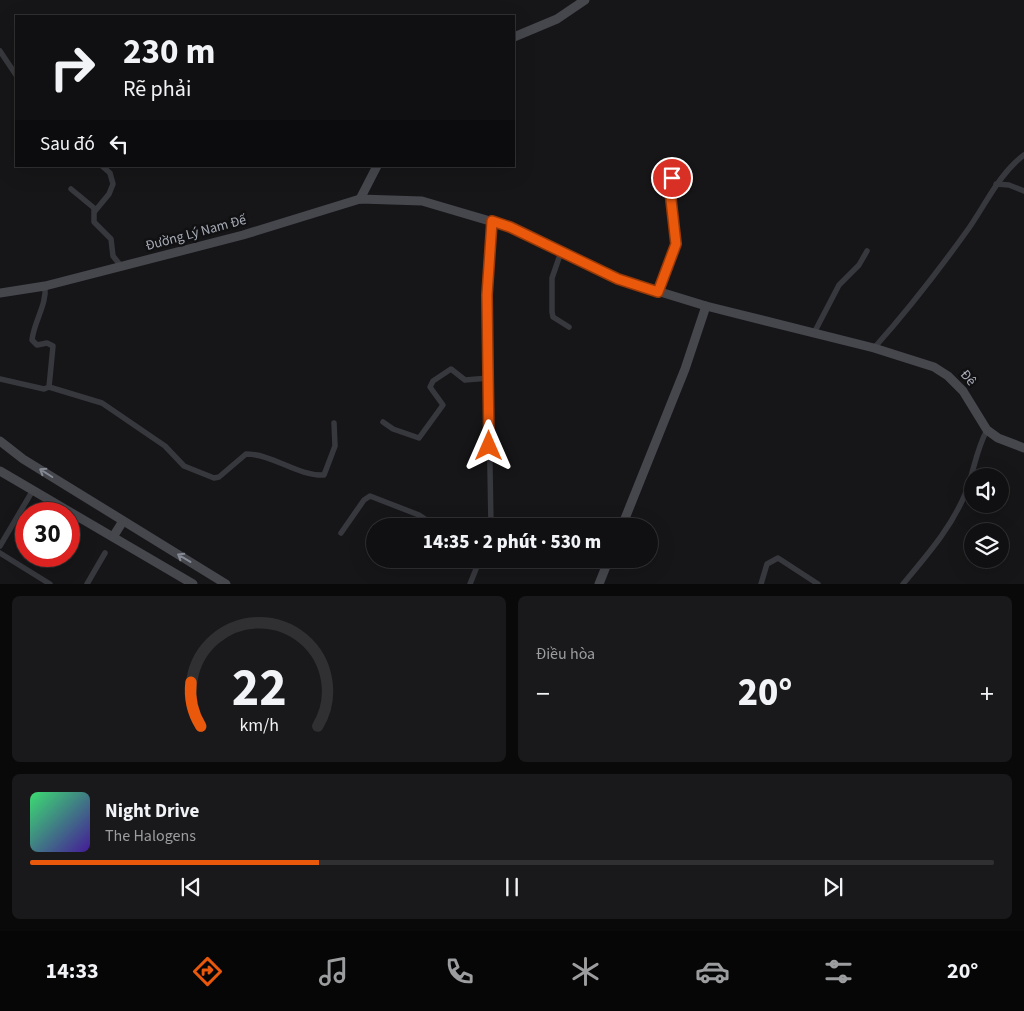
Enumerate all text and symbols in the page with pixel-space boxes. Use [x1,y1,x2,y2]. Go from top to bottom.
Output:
text: 230 m [123,27,215,77]
icon: right [40,35,105,100]
text: Rẽ phải [123,73,191,105]
icon: left [105,130,133,158]
text: Sau đó [40,131,95,158]
pin [651,157,693,199]
icon: arrive [658,164,686,192]
street label: Đường Lý Nam Đế [143,210,250,256]
street label: Đê [955,366,981,391]
position arrow [462,419,514,471]
one-way arrow [39,468,53,478]
map controls [964,468,1009,568]
button: sound [964,468,1009,513]
speed limit sign: 30 [15,502,80,567]
button: layers [964,523,1009,568]
text: 14:35 · 2 phút · 530 m [423,529,601,556]
one-way arrow [178,553,192,563]
text: Điều hòa [536,643,595,665]
text: 22 [232,652,286,726]
text: 20° [738,666,792,720]
text: − [536,674,550,714]
text: + [980,674,994,714]
text: km/h [239,713,279,738]
text: Night Drive [105,798,199,825]
text: The Halogens [105,825,196,847]
icon: previous [177,873,205,901]
icon: pause [498,873,526,901]
icon: next [819,873,847,901]
icon: directions [190,954,225,989]
icon: music [316,954,351,989]
icon: phone [442,954,477,989]
icon: climate [568,954,603,989]
icon: car [695,954,730,989]
icon: filters [821,954,856,989]
text: 14:33 [46,955,99,987]
text: 20° [947,955,978,987]

